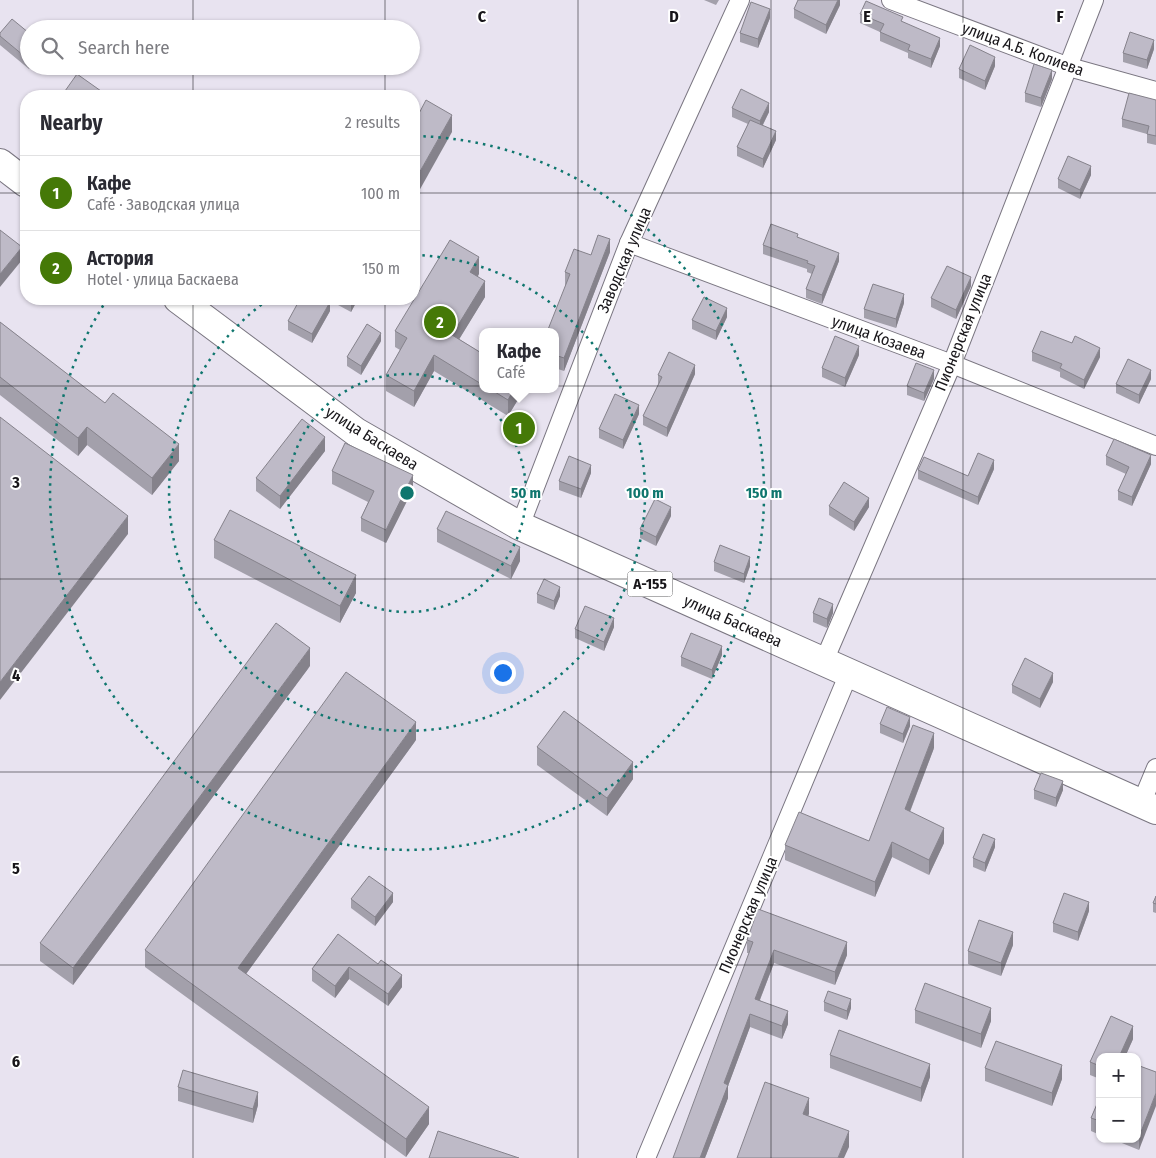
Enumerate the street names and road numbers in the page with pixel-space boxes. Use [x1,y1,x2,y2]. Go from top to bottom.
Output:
street label: улица А.Б. Колиева [959,18,1087,80]
street label: Заводская улица [593,204,655,316]
street label: Пионерская улица [931,270,995,394]
street label: улица Козаева [829,311,929,363]
street label: улица Баскаева [322,402,422,474]
road number: А-155 [628,572,672,596]
street label: улица Баскаева [681,591,785,651]
street label: Пионерская улица [715,853,781,976]

